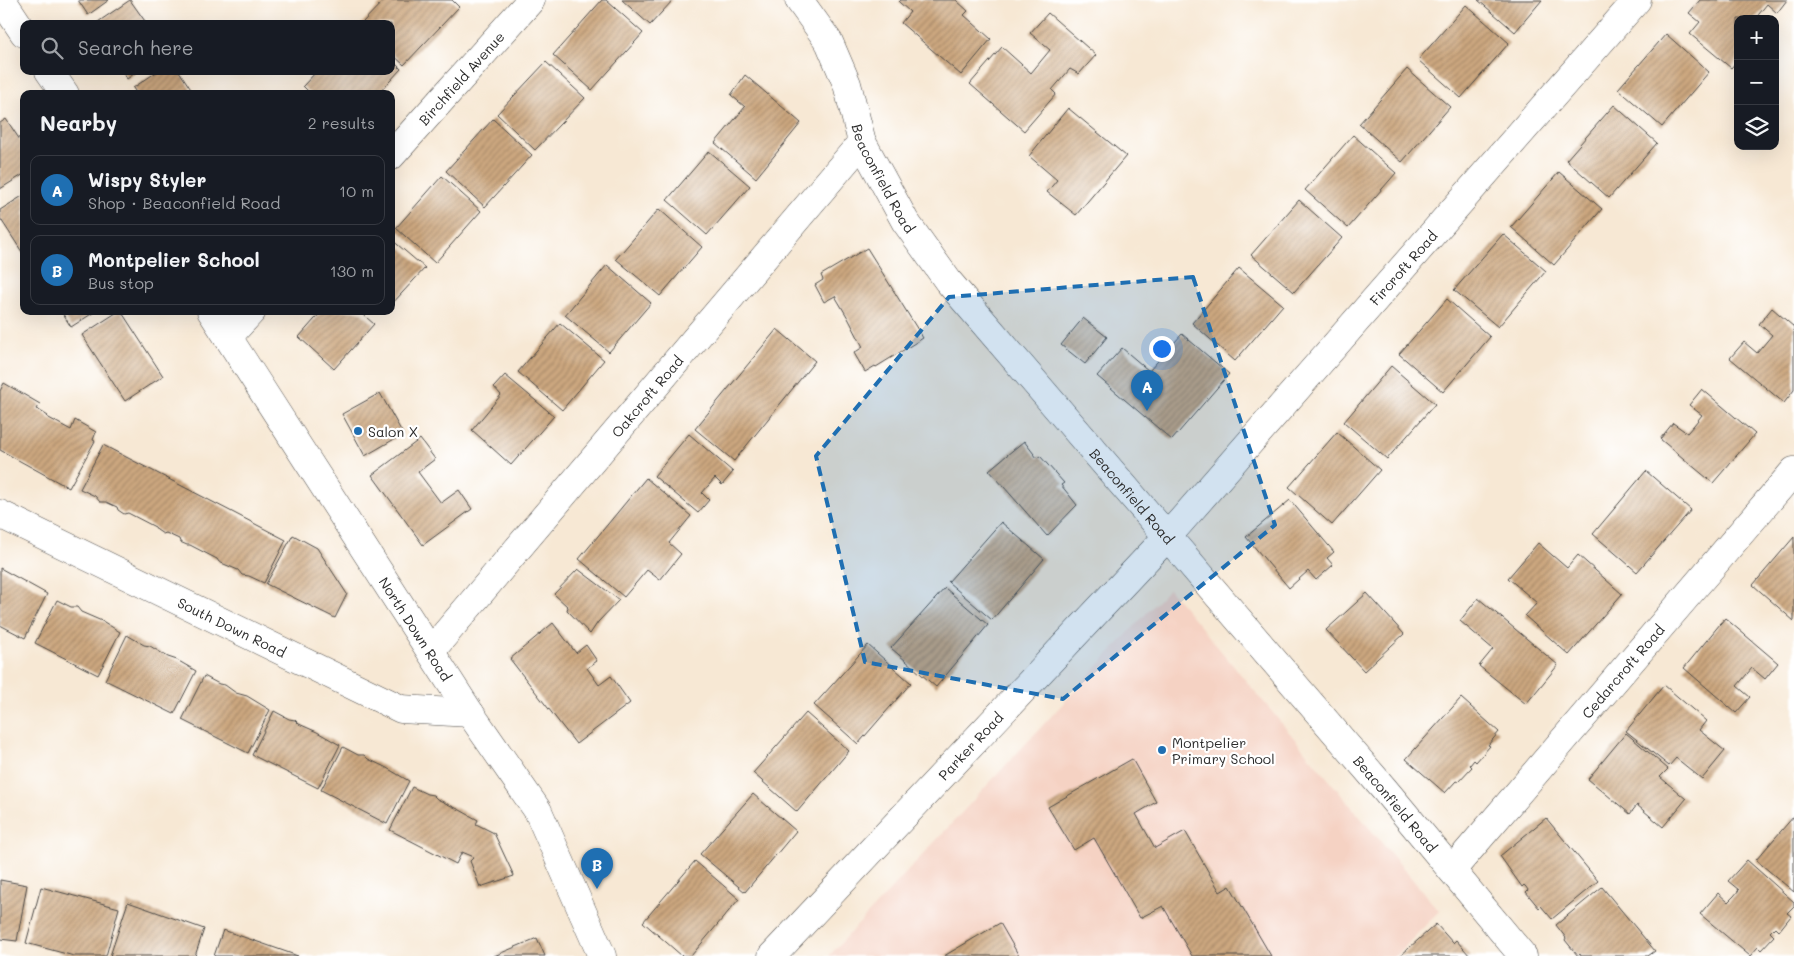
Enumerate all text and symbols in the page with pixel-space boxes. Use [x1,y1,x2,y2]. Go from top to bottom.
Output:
map controls [1734,15,1779,150]
button: + [1734,15,1779,60]
search box [20,20,395,75]
street label: Birchfield Avenue [414,27,508,129]
icon: search [38,34,66,62]
text: Search here [78,35,194,60]
button: − [1734,60,1779,105]
button: layers [1734,105,1779,150]
text: Nearby [40,109,117,136]
text: 2 results [308,112,375,133]
street label: Beaconfield Road [848,122,920,237]
text: Wispy Styler [88,167,206,192]
text: A [51,180,63,201]
text: 10 m [339,180,374,201]
text: Shop · Beaconfield Road [88,192,280,213]
street label: Fircroft Road [1365,226,1441,309]
text: Montpelier School [88,247,260,272]
text: B [52,260,62,281]
text: 130 m [330,260,374,281]
text: Bus stop [88,272,154,293]
your location [1149,336,1175,362]
street label: Oakcroft Road [607,351,687,441]
pin: A [1131,370,1163,411]
place label: Salon X [368,422,418,441]
marker: Salon X [352,425,364,437]
street label: Beaconfield Road [1086,444,1179,548]
street label: North Down Road [375,573,456,685]
street label: South Down Road [175,592,290,661]
street label: Cedarcroft Road [1577,620,1668,722]
street label: Parker Road [934,708,1007,784]
place label: Montpelier Primary School [1172,733,1275,768]
marker: Montpelier Primary School [1156,744,1168,756]
street label: Beaconfield Road [1350,751,1442,856]
pin: B [581,848,613,889]

